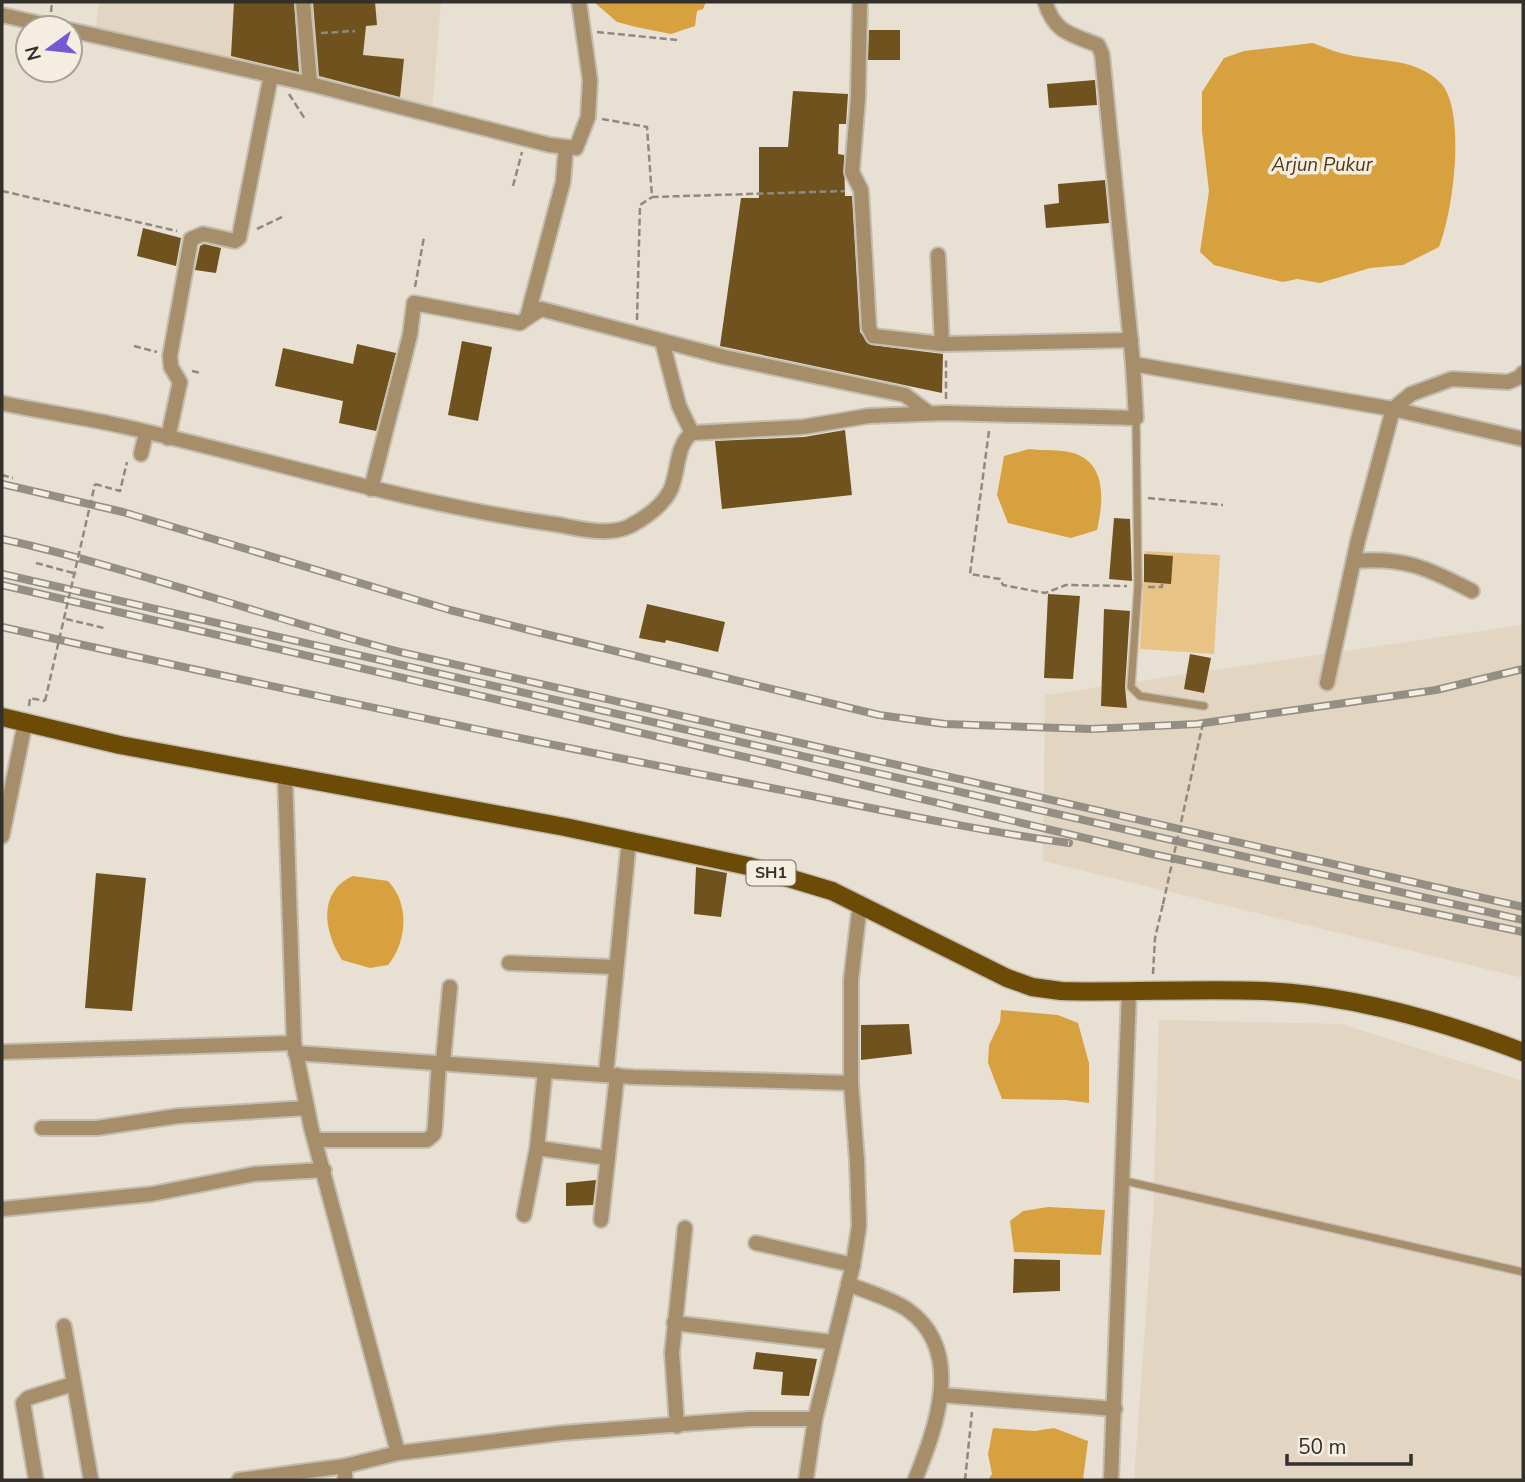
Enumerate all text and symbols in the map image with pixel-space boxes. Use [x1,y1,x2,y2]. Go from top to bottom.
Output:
north arrow [14,14,84,84]
text: N [19,43,48,63]
water label: Arjun Pukur [1271,152,1374,178]
road number: SH1 [746,860,796,886]
scale bar [1287,1422,1411,1466]
text: 50 m [1298,1433,1347,1461]

